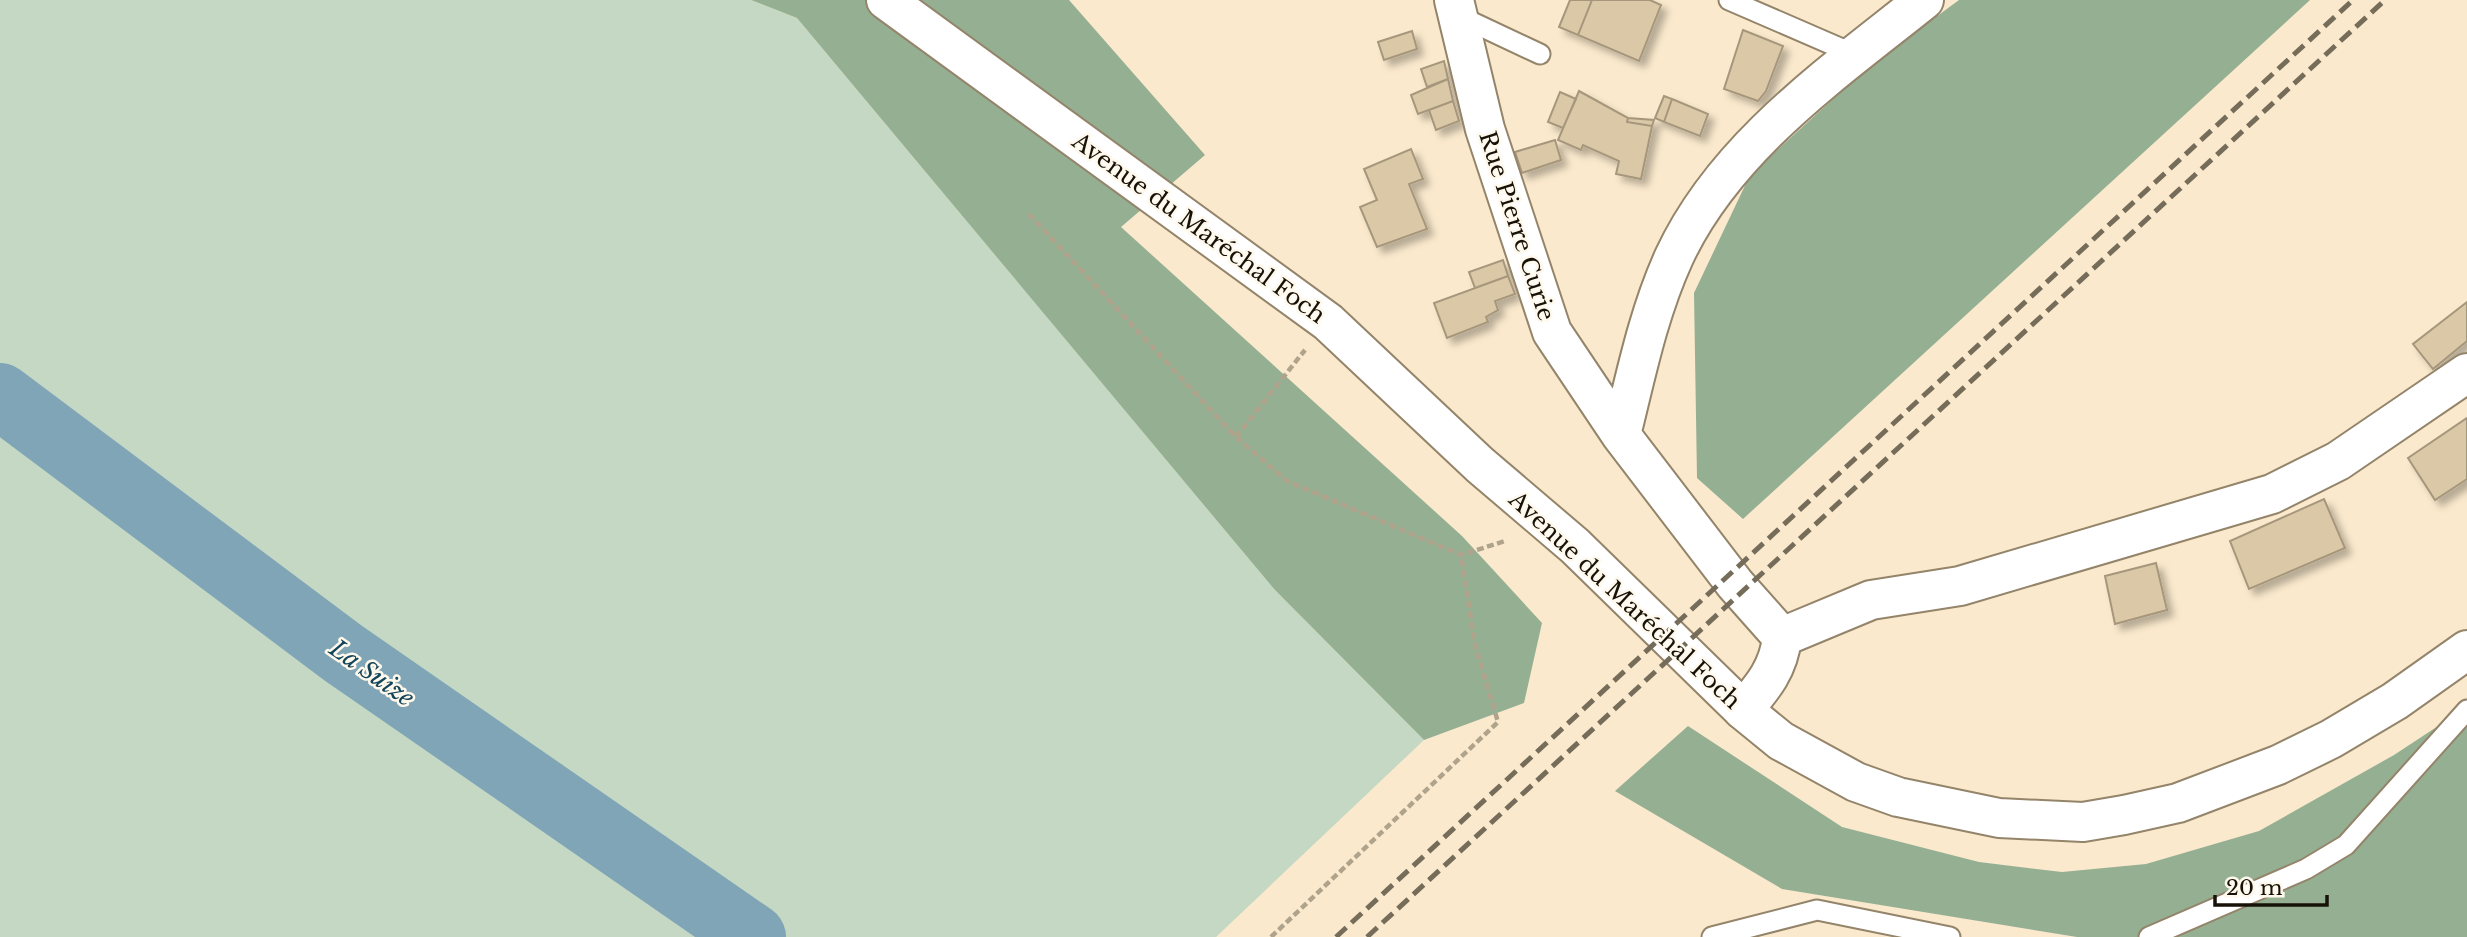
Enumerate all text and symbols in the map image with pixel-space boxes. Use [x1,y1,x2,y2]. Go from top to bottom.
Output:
street label: Avenue du Maréchal Foch [1066,126,1331,329]
street label: Rue Pierre Curie [1473,128,1561,324]
street label: Avenue du Maréchal Foch [1503,485,1747,715]
water label: La Suize [323,633,420,713]
scale bar [2215,864,2327,908]
text: 20 m [2226,875,2283,901]

